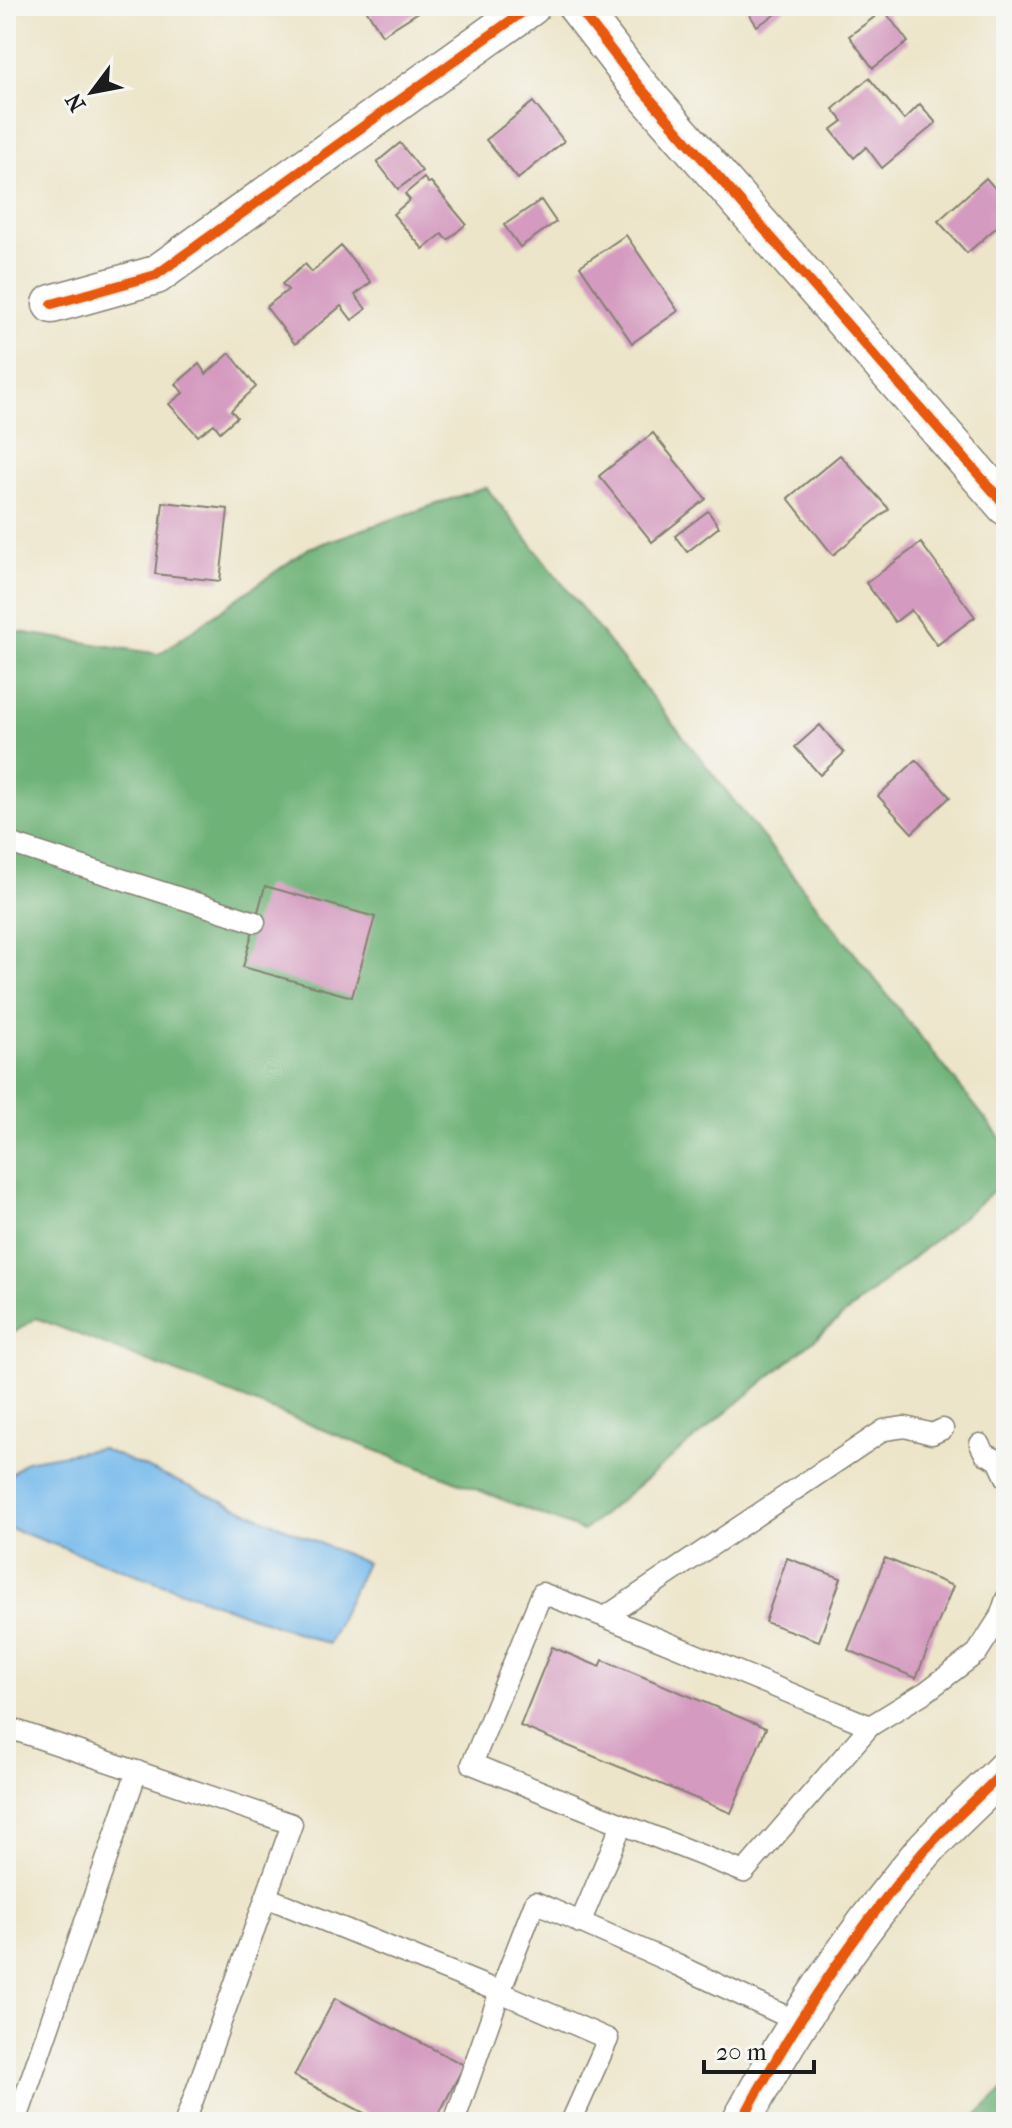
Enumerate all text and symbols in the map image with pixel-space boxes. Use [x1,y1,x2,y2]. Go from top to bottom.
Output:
north arrow [52,52,132,132]
text: N [60,88,91,116]
scale bar [704,2024,814,2074]
text: 20 m [716,2038,767,2066]

